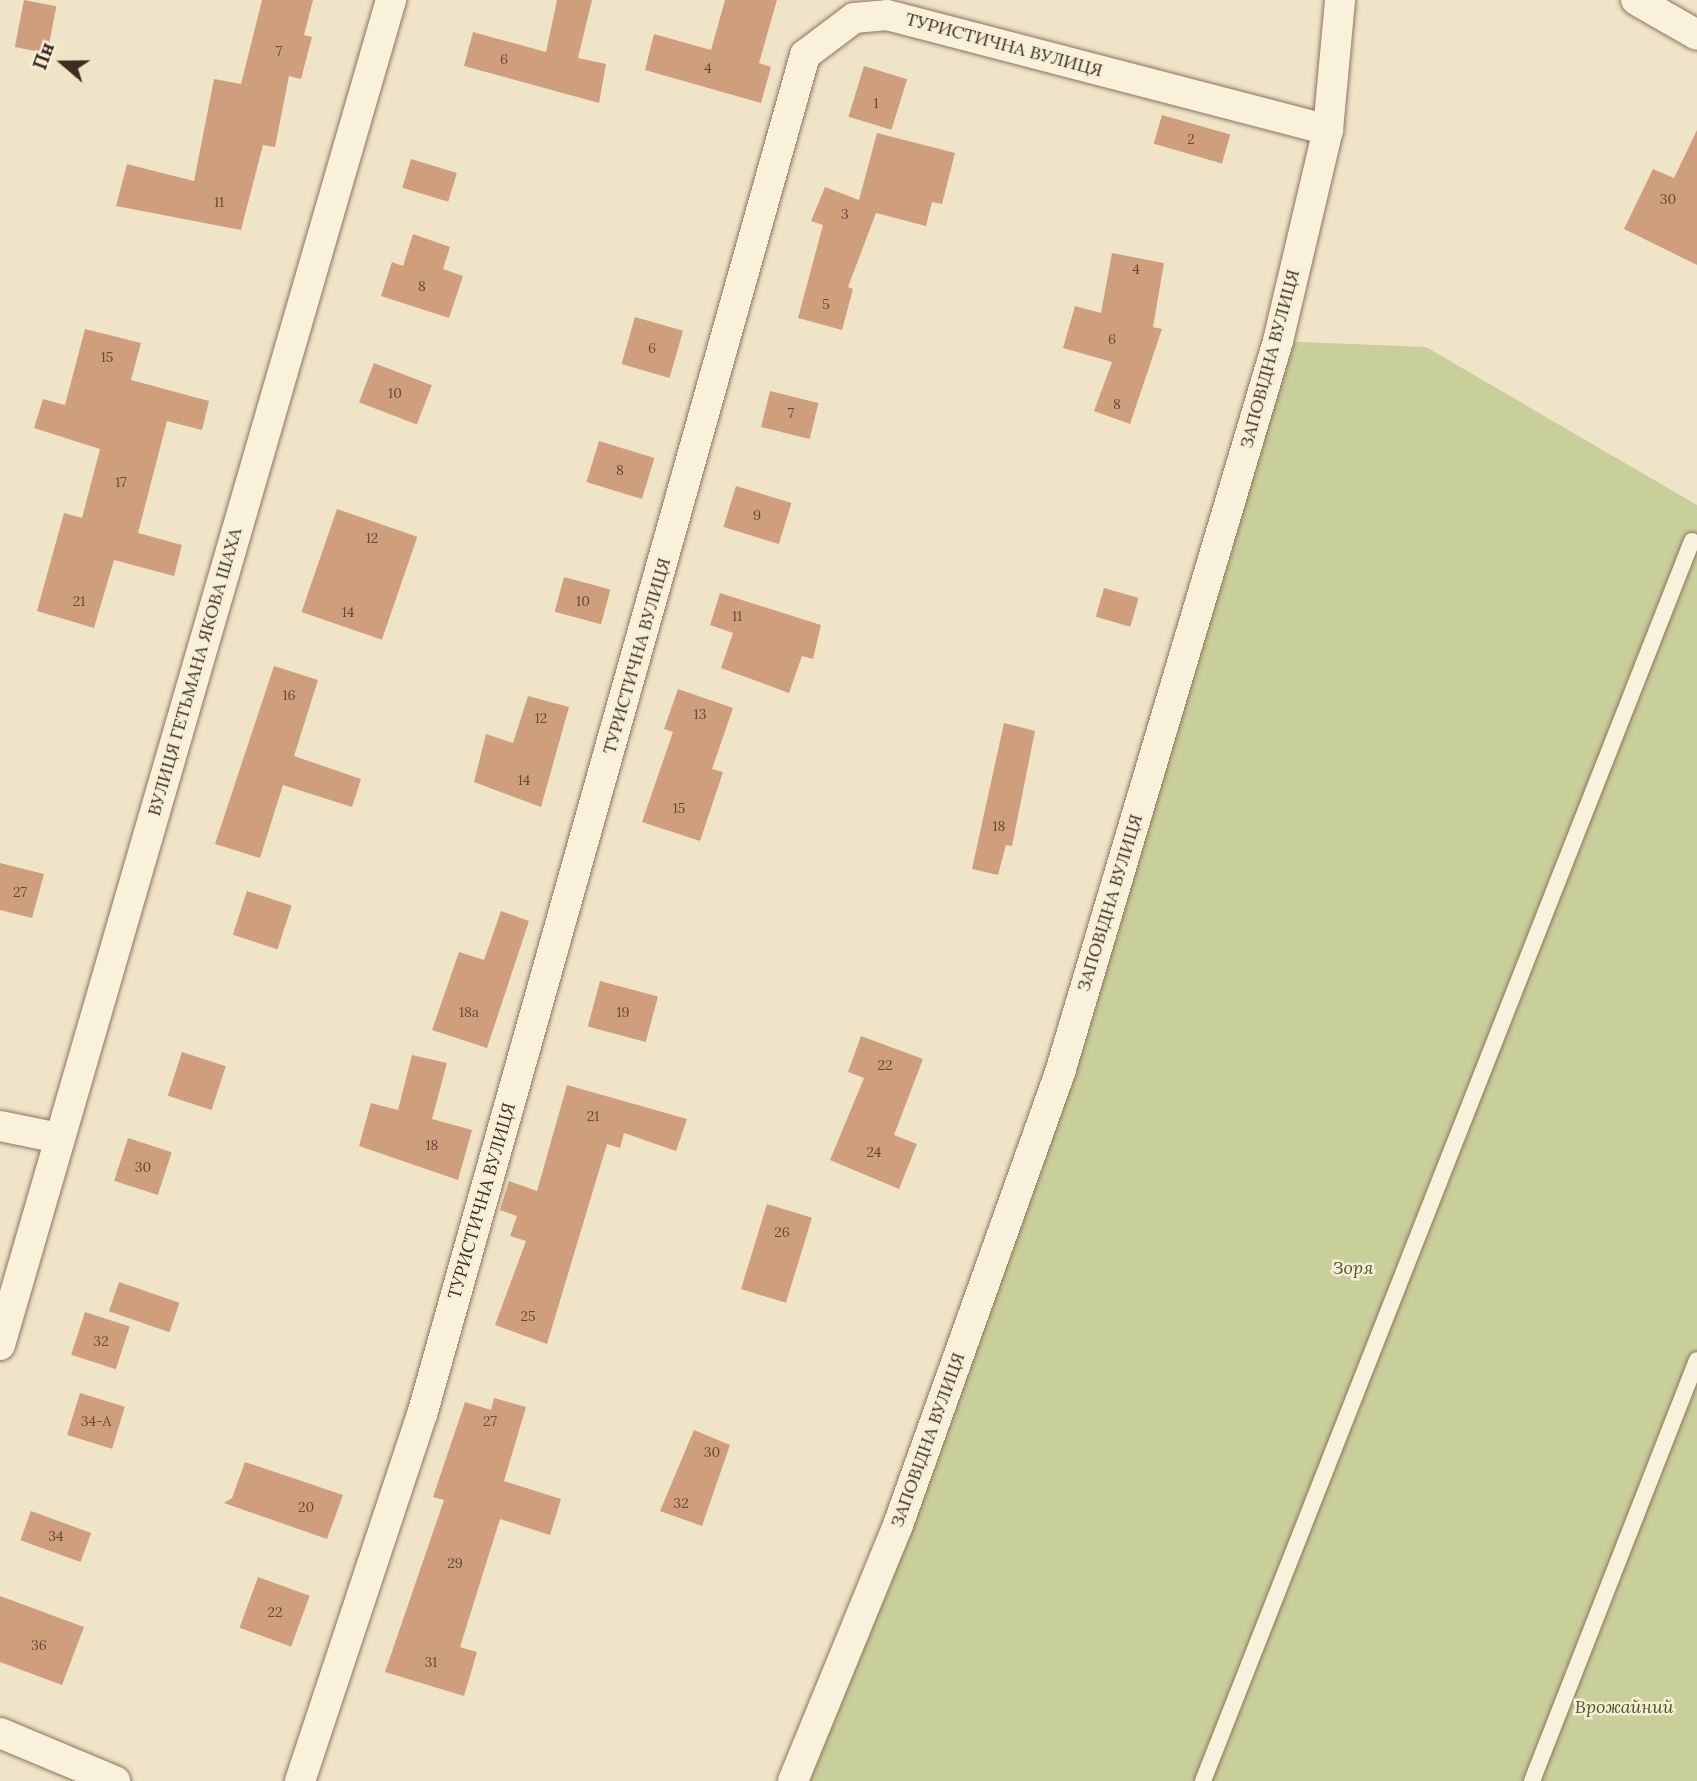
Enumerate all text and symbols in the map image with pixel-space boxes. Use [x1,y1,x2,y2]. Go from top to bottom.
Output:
street label: ТУРИСТИЧНА ВУЛИЦЯ [903,8,1105,82]
north arrow [28,28,98,98]
text: Пн [27,39,59,73]
house number: 7 [276,43,282,59]
house number: 6 [500,51,508,67]
house number: 4 [704,60,712,76]
house number: 1 [873,95,879,111]
house number: 2 [1187,131,1195,147]
house number: 30 [1660,191,1676,207]
house number: 11 [214,194,224,210]
house number: 3 [841,206,849,222]
house number: 4 [1132,261,1140,277]
street label: ЗАПОВІДНА ВУЛИЦЯ [1236,267,1304,451]
house number: 8 [418,278,426,294]
house number: 5 [822,296,830,312]
house number: 6 [1108,331,1116,347]
house number: 6 [648,340,656,356]
house number: 15 [101,349,113,365]
house number: 10 [388,385,402,401]
house number: 8 [1113,396,1121,412]
house number: 7 [788,405,794,421]
house number: 8 [616,462,624,478]
house number: 17 [115,474,127,490]
house number: 9 [753,507,761,523]
street label: ВУЛИЦЯ ГЕТЬМАНА ЯКОВА ШАХА [143,526,247,818]
house number: 12 [366,530,378,546]
street label: ТУРИСТИЧНА ВУЛИЦЯ [599,555,675,757]
house number: 21 [73,593,85,609]
house number: 10 [576,593,590,609]
house number: 14 [342,604,354,620]
house number: 11 [732,608,742,624]
house number: 16 [282,687,296,703]
house number: 13 [694,706,706,722]
house number: 12 [535,710,547,726]
house number: 14 [518,772,530,788]
house number: 15 [673,800,685,816]
street label: ЗАПОВІДНА ВУЛИЦЯ [1073,812,1147,994]
house number: 18 [993,818,1005,834]
house number: 27 [13,884,27,900]
house number: 18а [459,1004,479,1020]
house number: 19 [616,1004,630,1020]
house number: 22 [877,1057,893,1073]
street label: ТУРИСТИЧНА ВУЛИЦЯ [444,1100,520,1302]
house number: 21 [587,1108,599,1124]
house number: 18 [426,1137,438,1153]
house number: 24 [867,1144,881,1160]
house number: 30 [135,1159,151,1175]
house number: 26 [774,1224,790,1240]
park label: Зоря [1333,1257,1373,1279]
house number: 25 [520,1308,536,1324]
house number: 32 [93,1333,109,1349]
street label: ЗАПОВІДНА ВУЛИЦЯ [886,1350,970,1530]
house number: 34-А [81,1413,111,1429]
house number: 27 [483,1413,497,1429]
house number: 30 [704,1444,720,1460]
house number: 32 [673,1495,689,1511]
house number: 20 [298,1499,314,1515]
house number: 34 [48,1528,64,1544]
house number: 29 [447,1555,463,1571]
house number: 22 [267,1604,283,1620]
house number: 36 [31,1637,47,1653]
house number: 31 [425,1654,437,1670]
park label: Врожайний [1575,1696,1673,1718]

